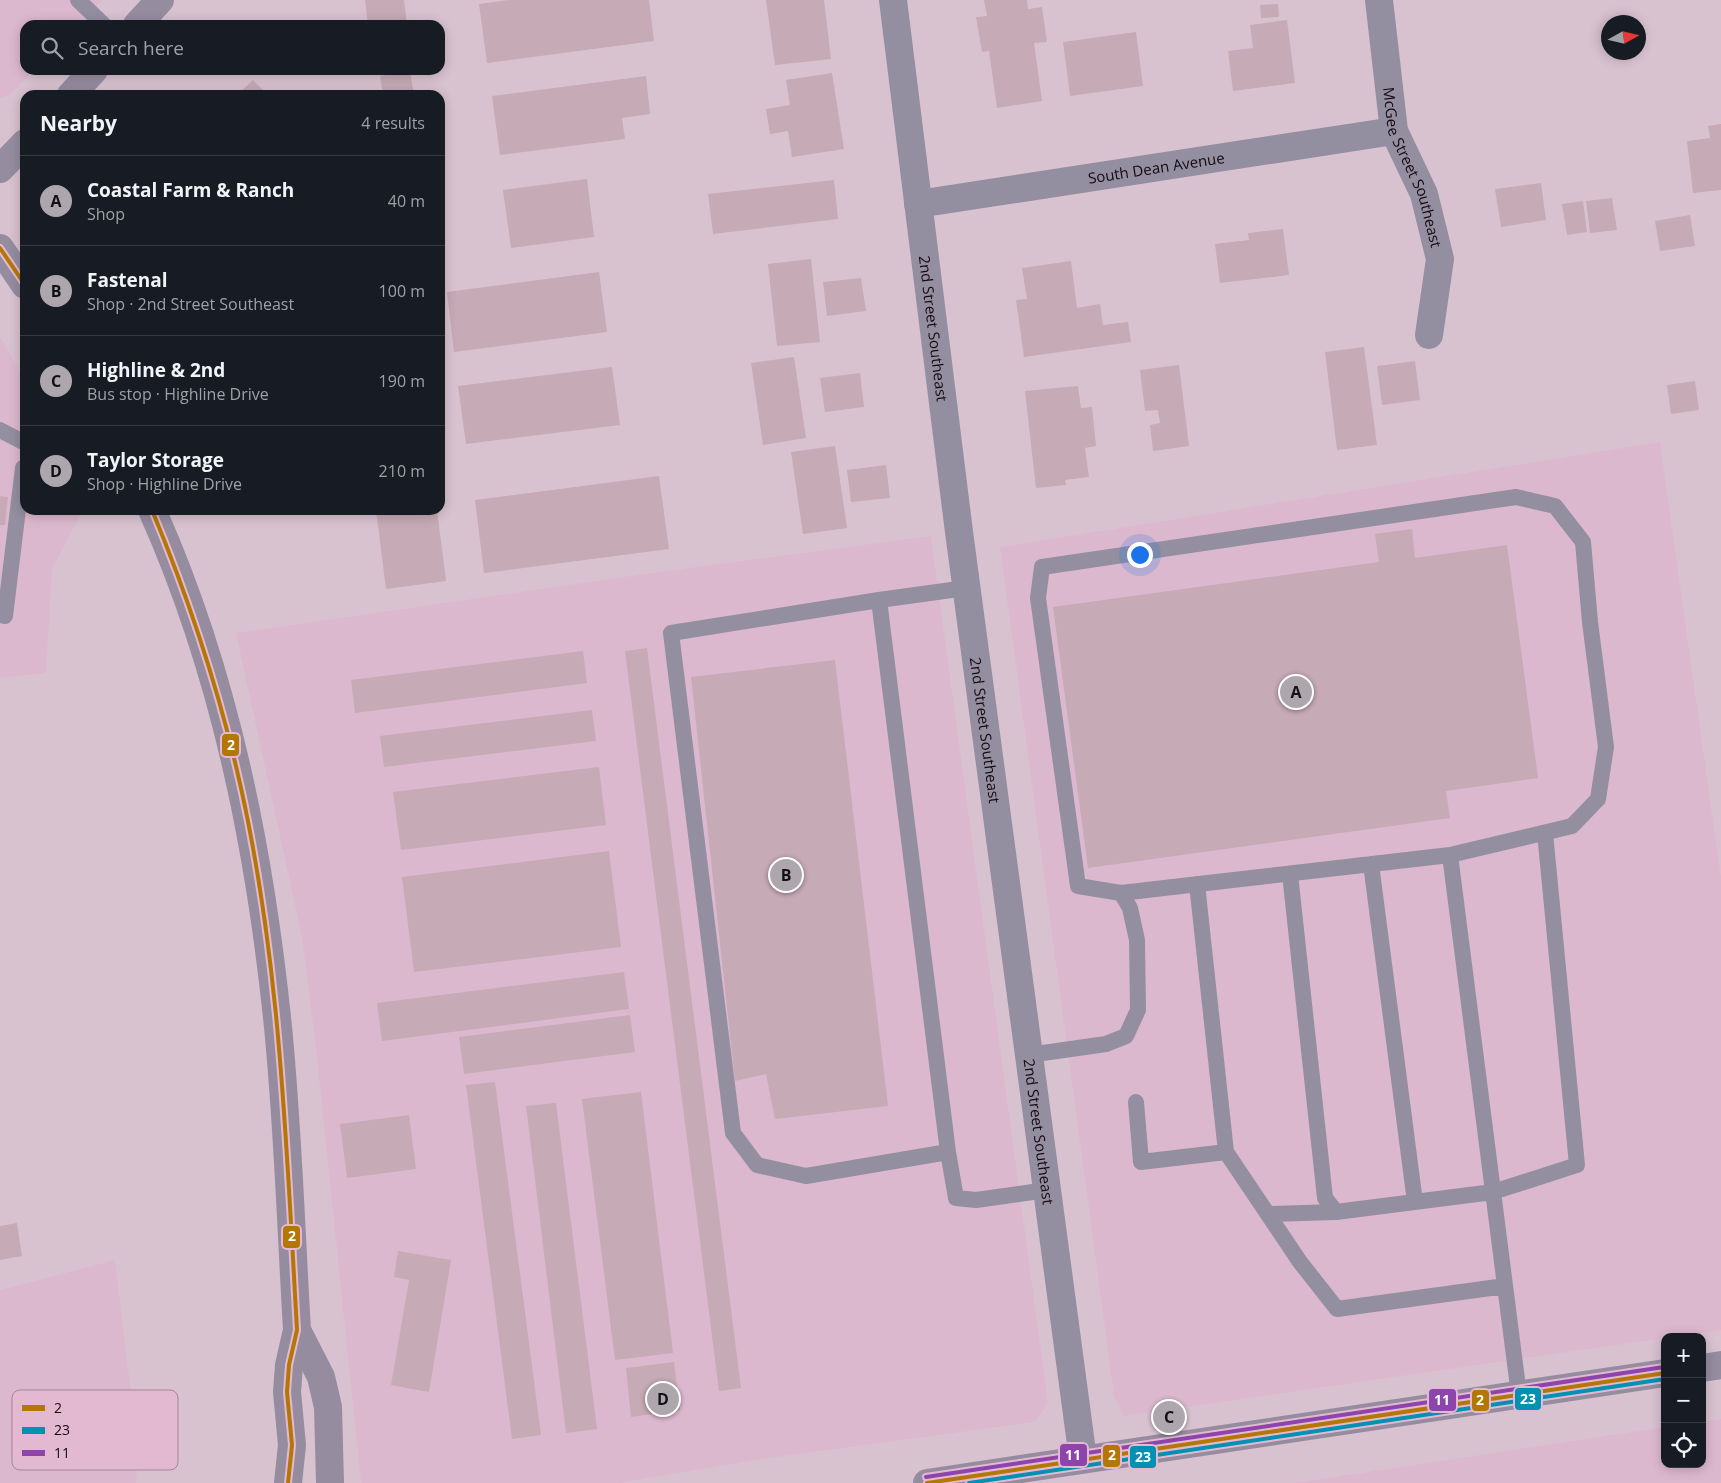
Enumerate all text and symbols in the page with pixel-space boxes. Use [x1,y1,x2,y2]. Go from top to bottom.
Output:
north arrow [1601,15,1646,60]
search box [20,20,445,75]
icon: search [38,34,66,62]
text: Search here [78,35,184,61]
street label: McGee Street Southeast [1379,86,1447,249]
text: Nearby [40,109,117,137]
text: 4 results [361,112,425,134]
street label: South Dean Avenue [1086,147,1226,188]
text: Coastal Farm & Ranch [87,177,294,203]
text: A [50,190,62,212]
text: 40 m [388,190,425,212]
text: Shop [87,203,125,225]
street label: 2nd Street Southeast [915,254,953,403]
text: Fastenal [87,267,168,293]
text: B [51,280,61,302]
text: 100 m [379,280,425,302]
text: Shop · 2nd Street Southeast [87,293,294,315]
text: Highline & 2nd [87,357,225,383]
text: C [51,370,61,392]
text: 190 m [379,370,425,392]
text: Bus stop · Highline Drive [87,383,269,405]
text: Taylor Storage [87,447,224,473]
text: D [50,460,62,482]
text: 210 m [379,460,425,482]
text: Shop · Highline Drive [87,473,242,495]
your location [1127,542,1153,568]
street label: 2nd Street Southeast [966,656,1005,804]
pin: A [1280,673,1312,711]
line badge: 2 [221,733,240,757]
text: 2 [227,735,235,754]
pin: B [770,856,802,894]
street label: 2nd Street Southeast [1020,1057,1059,1206]
line badge: 2 [282,1225,301,1249]
text: 2 [288,1226,296,1245]
map controls [1661,1333,1706,1468]
button: + [1661,1333,1706,1378]
button: − [1661,1378,1706,1423]
pin: D [647,1380,679,1418]
line badge: 23 [1514,1387,1542,1411]
line badge: 11 [1428,1388,1457,1412]
line badge: 2 [1471,1389,1490,1412]
text: 23 [1520,1389,1536,1408]
legend [12,1390,178,1470]
text: 11 [1434,1390,1450,1409]
text: 2 [1476,1390,1484,1409]
text: 2 [54,1398,62,1417]
pin: C [1153,1398,1185,1436]
text: 23 [54,1420,70,1439]
button: locate [1661,1423,1706,1468]
text: 11 [54,1443,70,1462]
line badge: 11 [1059,1443,1088,1467]
line badge: 2 [1102,1444,1121,1468]
text: 11 [1065,1445,1081,1464]
text: 2 [1108,1445,1116,1464]
line badge: 23 [1129,1445,1157,1469]
text: 23 [1135,1447,1151,1466]

